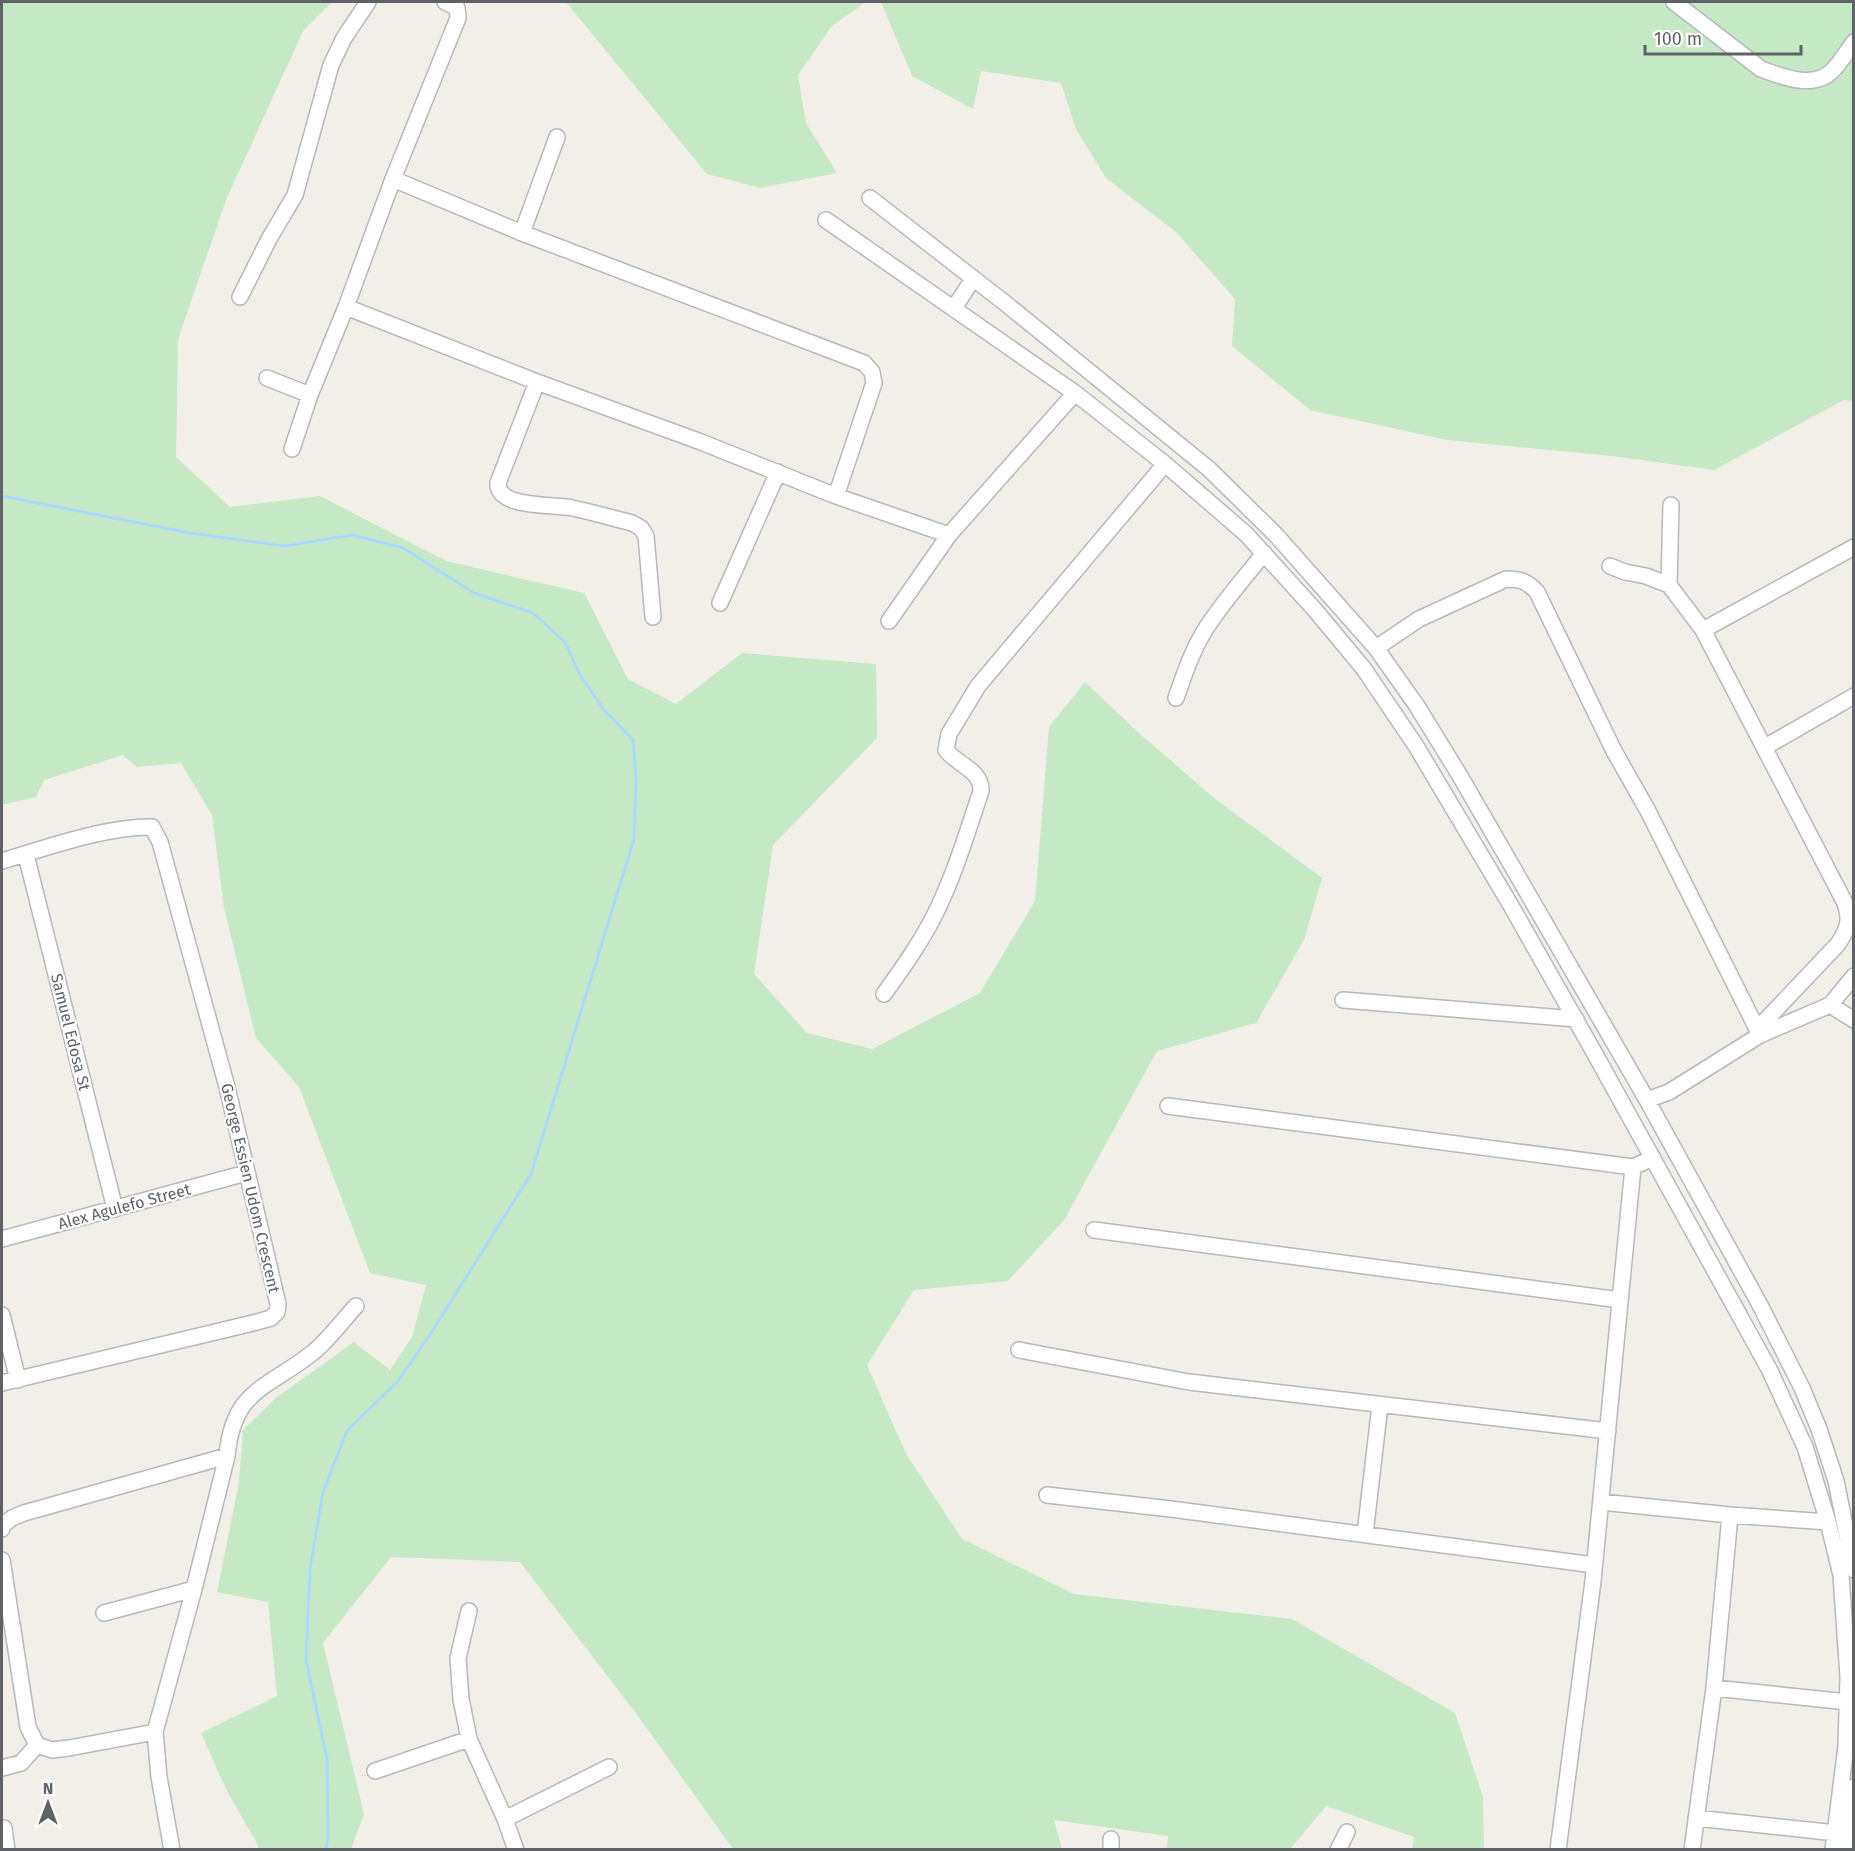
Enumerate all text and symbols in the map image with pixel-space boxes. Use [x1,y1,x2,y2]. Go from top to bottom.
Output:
scale bar [1645,18,1801,56]
text: 100 m [1654,28,1702,50]
street label: Samuel Edosa St [47,972,94,1093]
street label: George Essien Udom Crescent [217,1081,284,1295]
street label: Alex Agulefo Street [56,1180,193,1233]
north arrow [18,1773,78,1833]
text: N [43,1779,53,1798]

